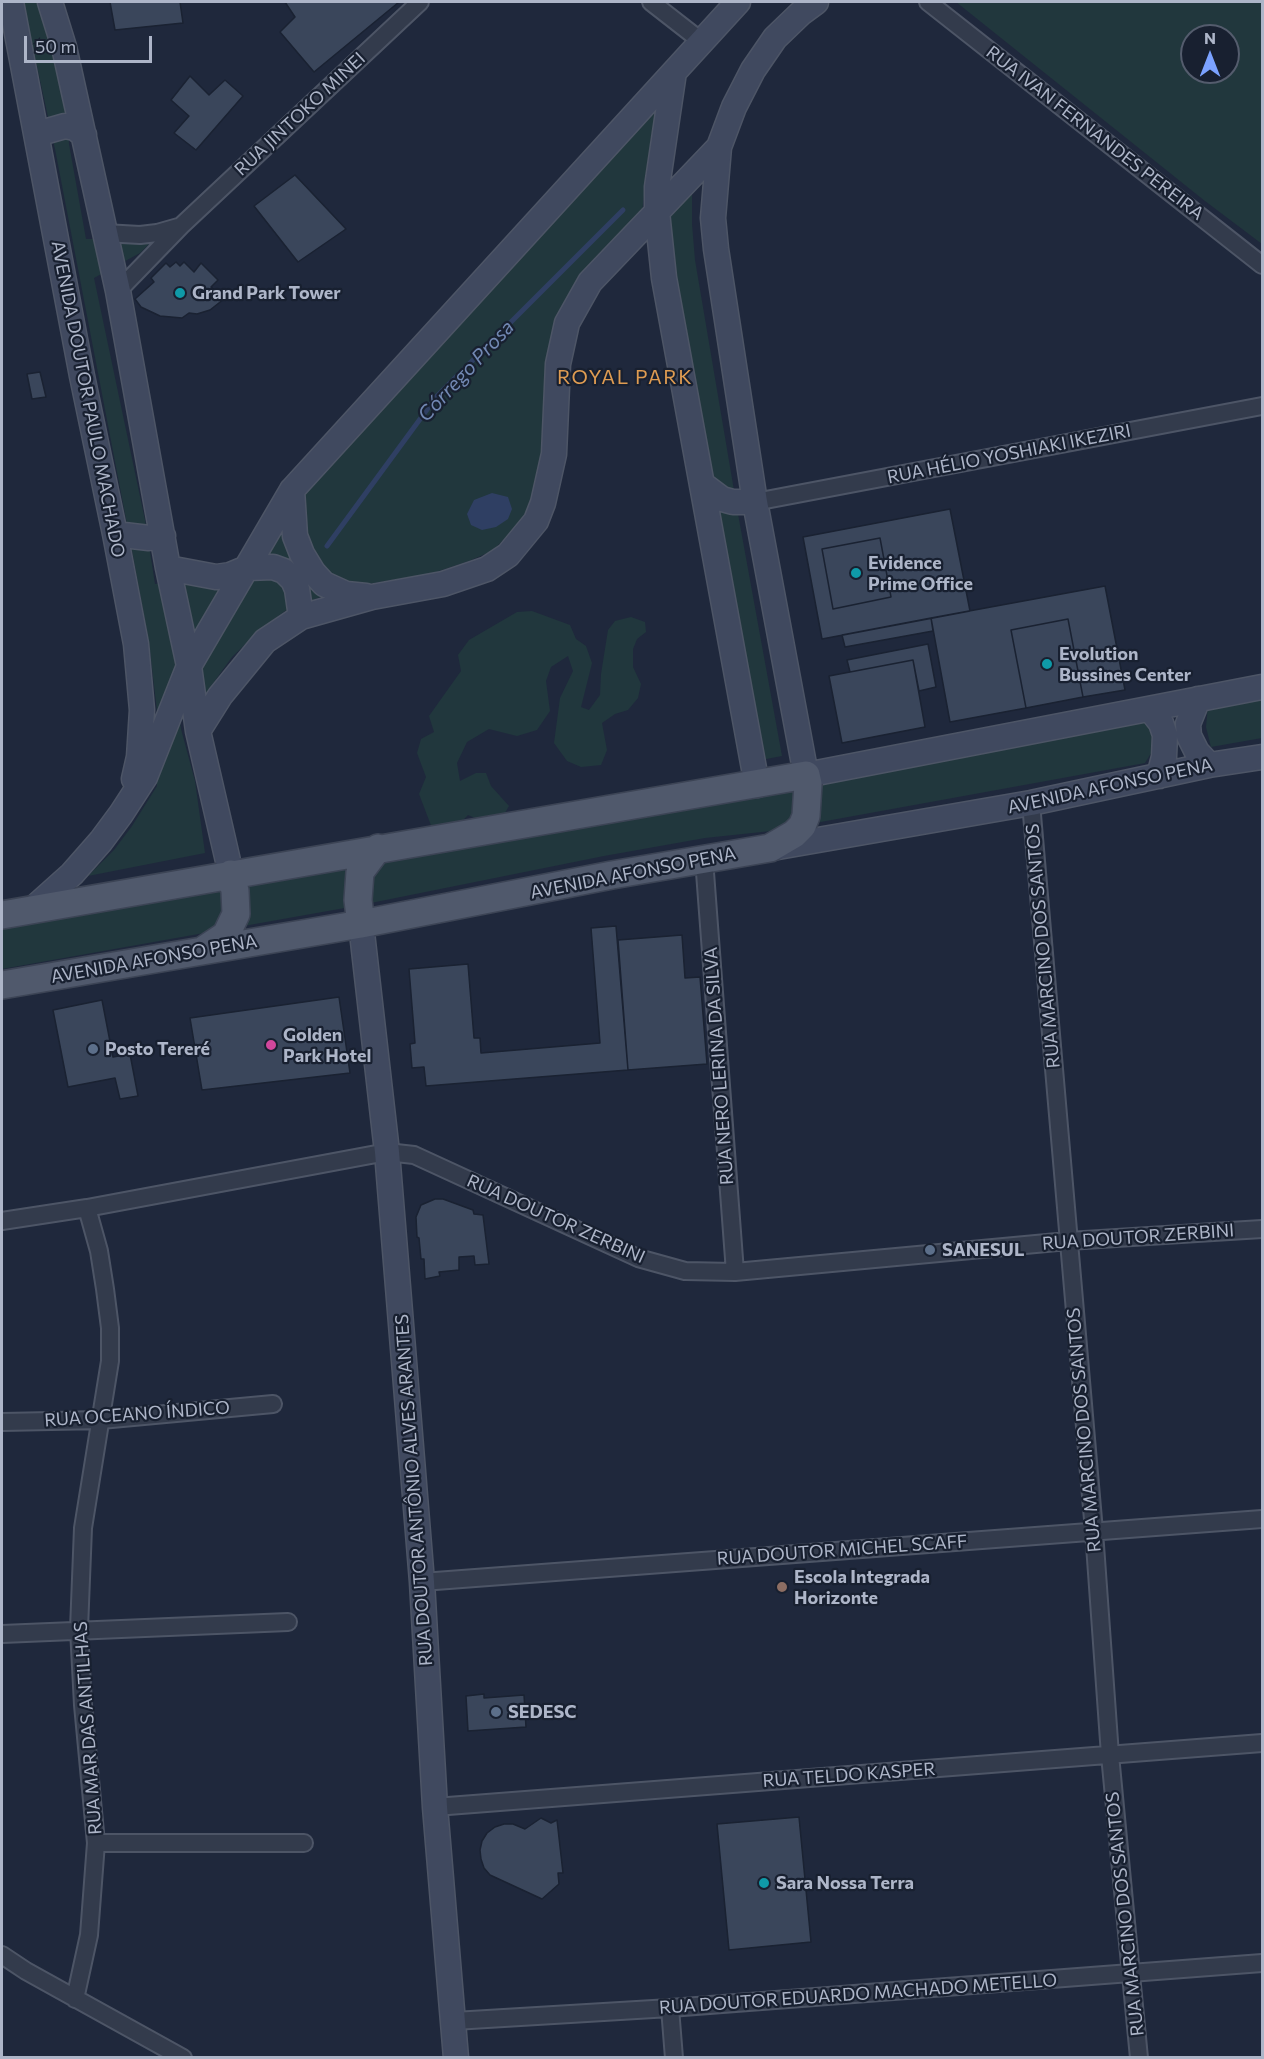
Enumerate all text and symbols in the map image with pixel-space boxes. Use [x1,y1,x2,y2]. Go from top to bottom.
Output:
scale bar [27,24,154,62]
north arrow [1180,24,1240,84]
text: N [1204,28,1216,47]
text: 50 m [35,35,76,57]
street label: RUA IVAN FERNANDES PEREIRA [982,41,1208,225]
street label: RUA JINTOKO MINEI [230,48,370,180]
street label: AVENIDA DOUTOR PAULO MACHADO [47,239,129,559]
place label: Grand Park Tower [192,282,341,304]
marker: Grand Park Tower [173,286,187,300]
water label: Córrego Prosa [413,315,519,427]
district label: ROYAL PARK [557,365,693,389]
street label: RUA HÉLIO YOSHIAKI IKEZIRI [885,420,1133,488]
place label: Evidence Prime Office [868,552,973,594]
marker: Evidence Prime Office [849,566,863,580]
place label: Evolution Bussines Center [1059,643,1191,686]
marker: Evolution Bussines Center [1040,657,1054,671]
street label: AVENIDA AFONSO PENA [1006,754,1214,818]
street label: RUA MARCINO DOS SANTOS [1022,823,1064,1069]
street label: AVENIDA AFONSO PENA [528,842,738,904]
street label: AVENIDA AFONSO PENA [49,930,259,988]
street label: RUA NERO LERINA DA SILVA [700,946,738,1186]
place label: Golden Park Hotel [283,1024,371,1066]
place label: Posto Tereré [105,1038,210,1060]
marker: Golden Park Hotel [264,1038,278,1052]
marker: Posto Tereré [86,1042,100,1056]
street label: RUA DOUTOR ZERBINI [464,1170,648,1268]
street label: RUA DOUTOR ZERBINI [1041,1220,1235,1254]
place label: SANESUL [942,1239,1024,1261]
marker: SANESUL [923,1243,937,1257]
street label: RUA MARCINO DOS SANTOS [1063,1307,1105,1553]
street label: RUA DOUTOR ANTÔNIO ALVES ARANTES [391,1313,437,1667]
street label: RUA OCEANO ÍNDICO [43,1397,231,1431]
street label: RUA DOUTOR MICHEL SCAFF [716,1530,968,1570]
place label: Escola Integrada Horizonte [794,1566,930,1608]
marker: Escola Integrada Horizonte [775,1580,789,1594]
street label: RUA MAR DAS ANTILHAS [70,1621,106,1835]
place label: SEDESC [508,1701,577,1723]
marker: SEDESC [489,1705,503,1719]
street label: RUA TELDO KASPER [762,1758,936,1792]
street label: RUA MARCINO DOS SANTOS [1101,1791,1149,2037]
place label: Sara Nossa Terra [776,1872,914,1894]
marker: Sara Nossa Terra [757,1876,771,1890]
street label: RUA DOUTOR EDUARDO MACHADO METELLO [658,1969,1058,2019]

